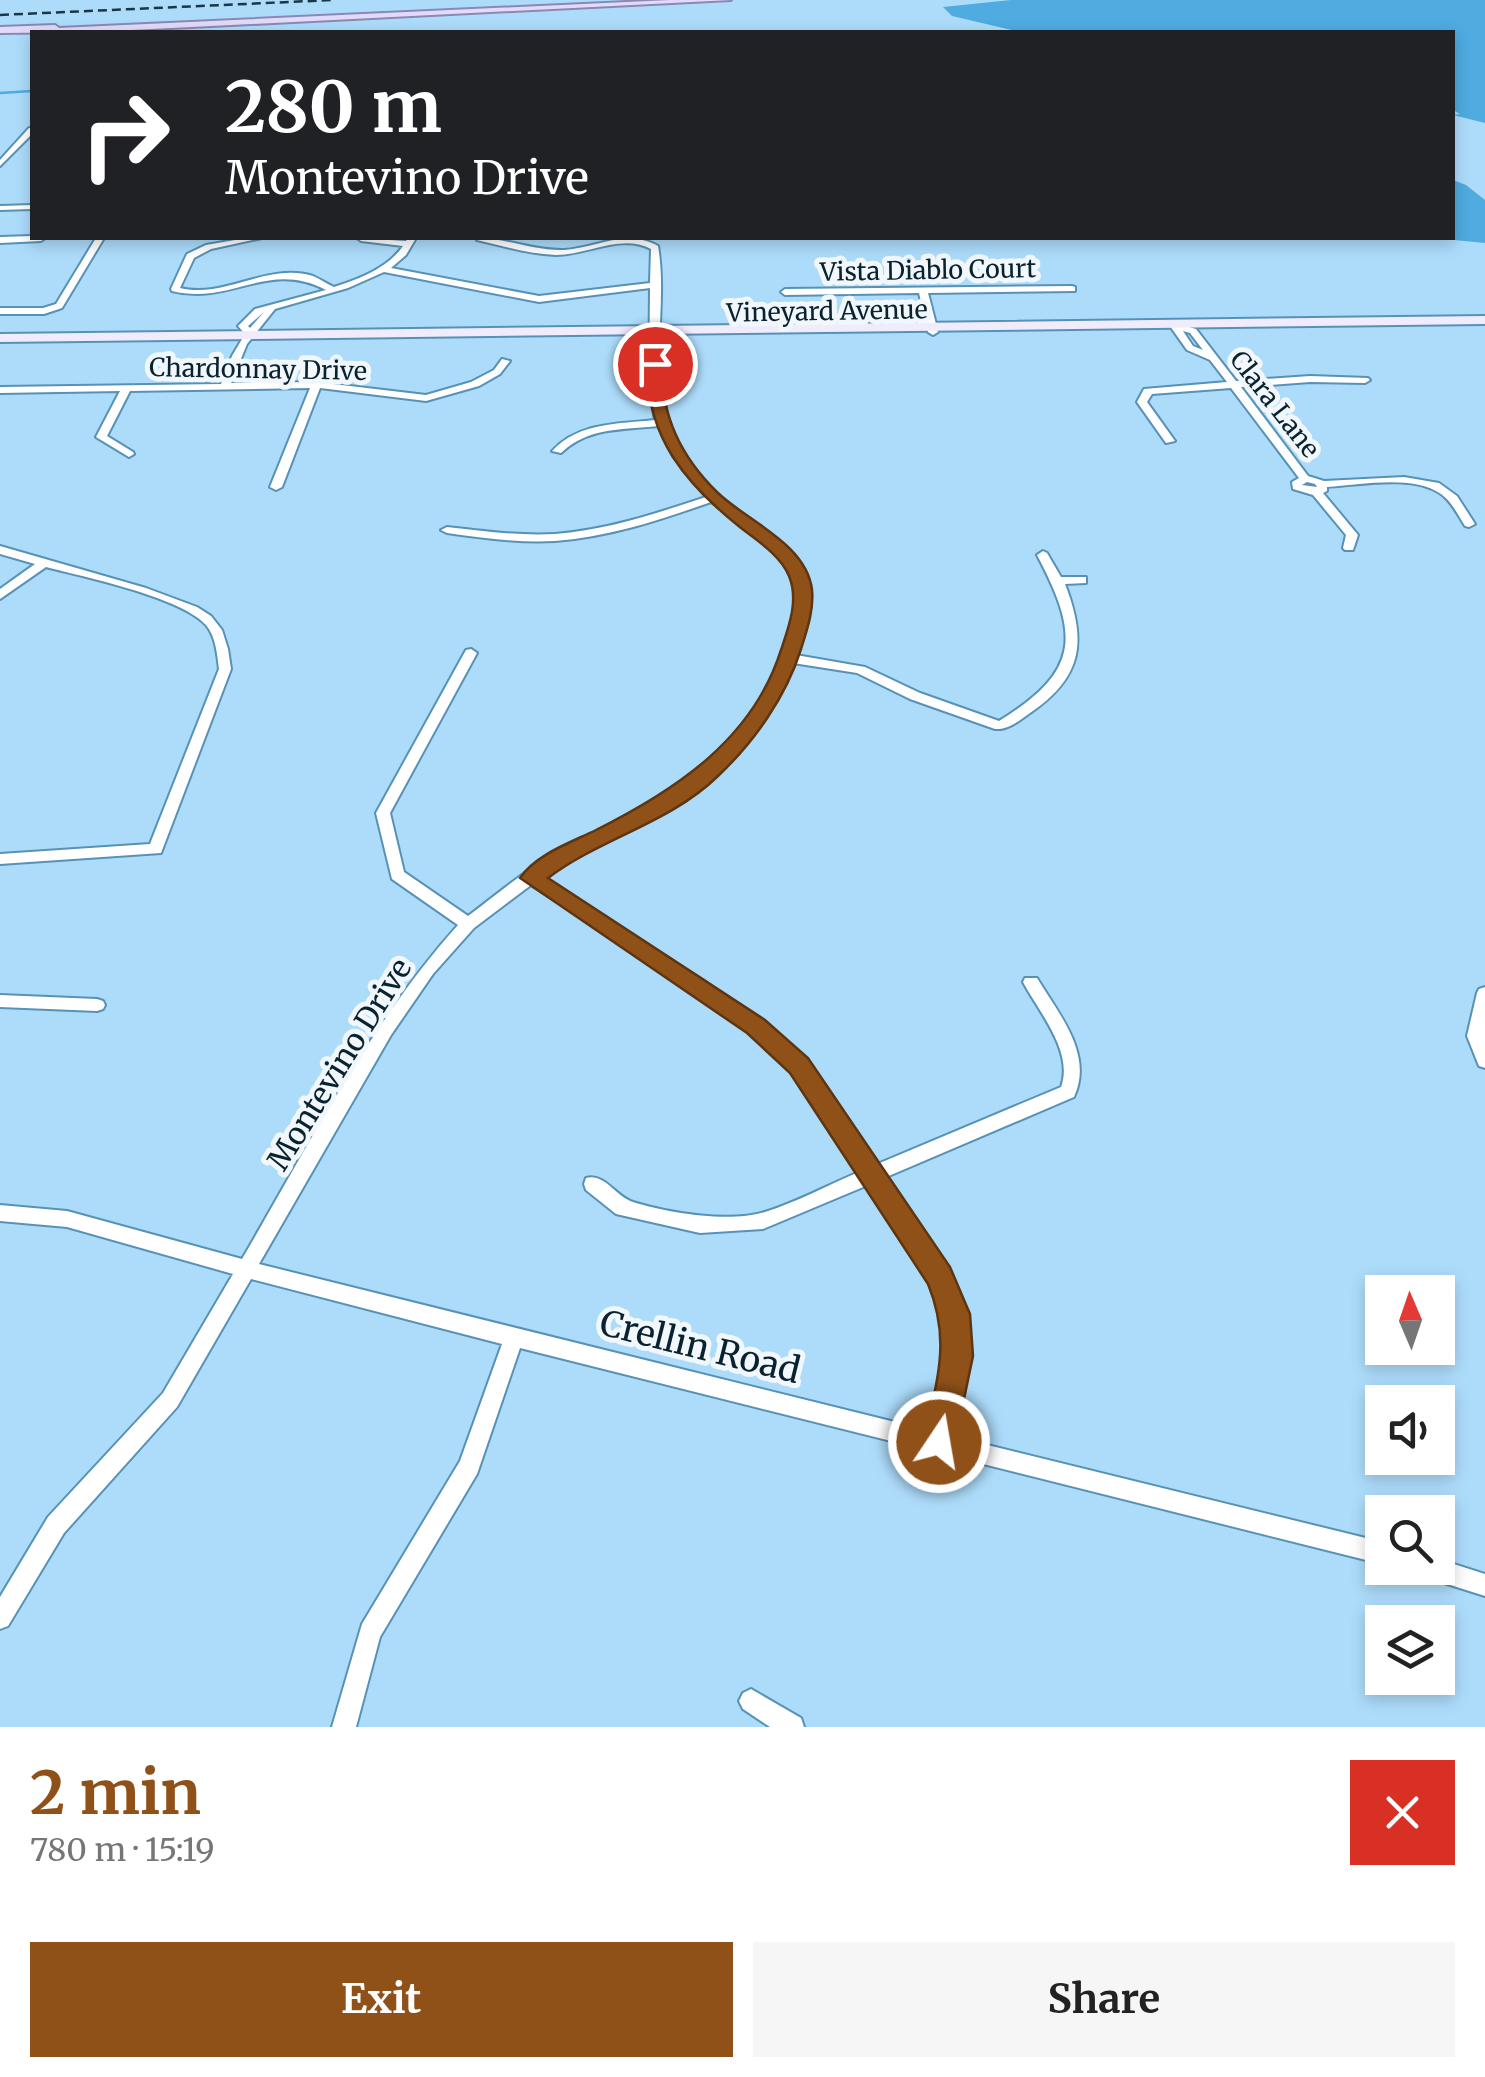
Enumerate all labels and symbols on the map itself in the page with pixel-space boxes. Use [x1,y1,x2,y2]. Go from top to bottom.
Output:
street label: Vista Diablo Court [819,252,1037,288]
street label: Vineyard Avenue [725,293,928,329]
pin [613,322,698,407]
street label: Clara Lane [1223,344,1327,464]
street label: Chardonnay Drive [149,351,367,387]
street label: Montevino Drive [259,951,419,1177]
north arrow [1365,1275,1455,1365]
street label: Crellin Road [595,1301,805,1393]
position arrow [887,1390,991,1494]

